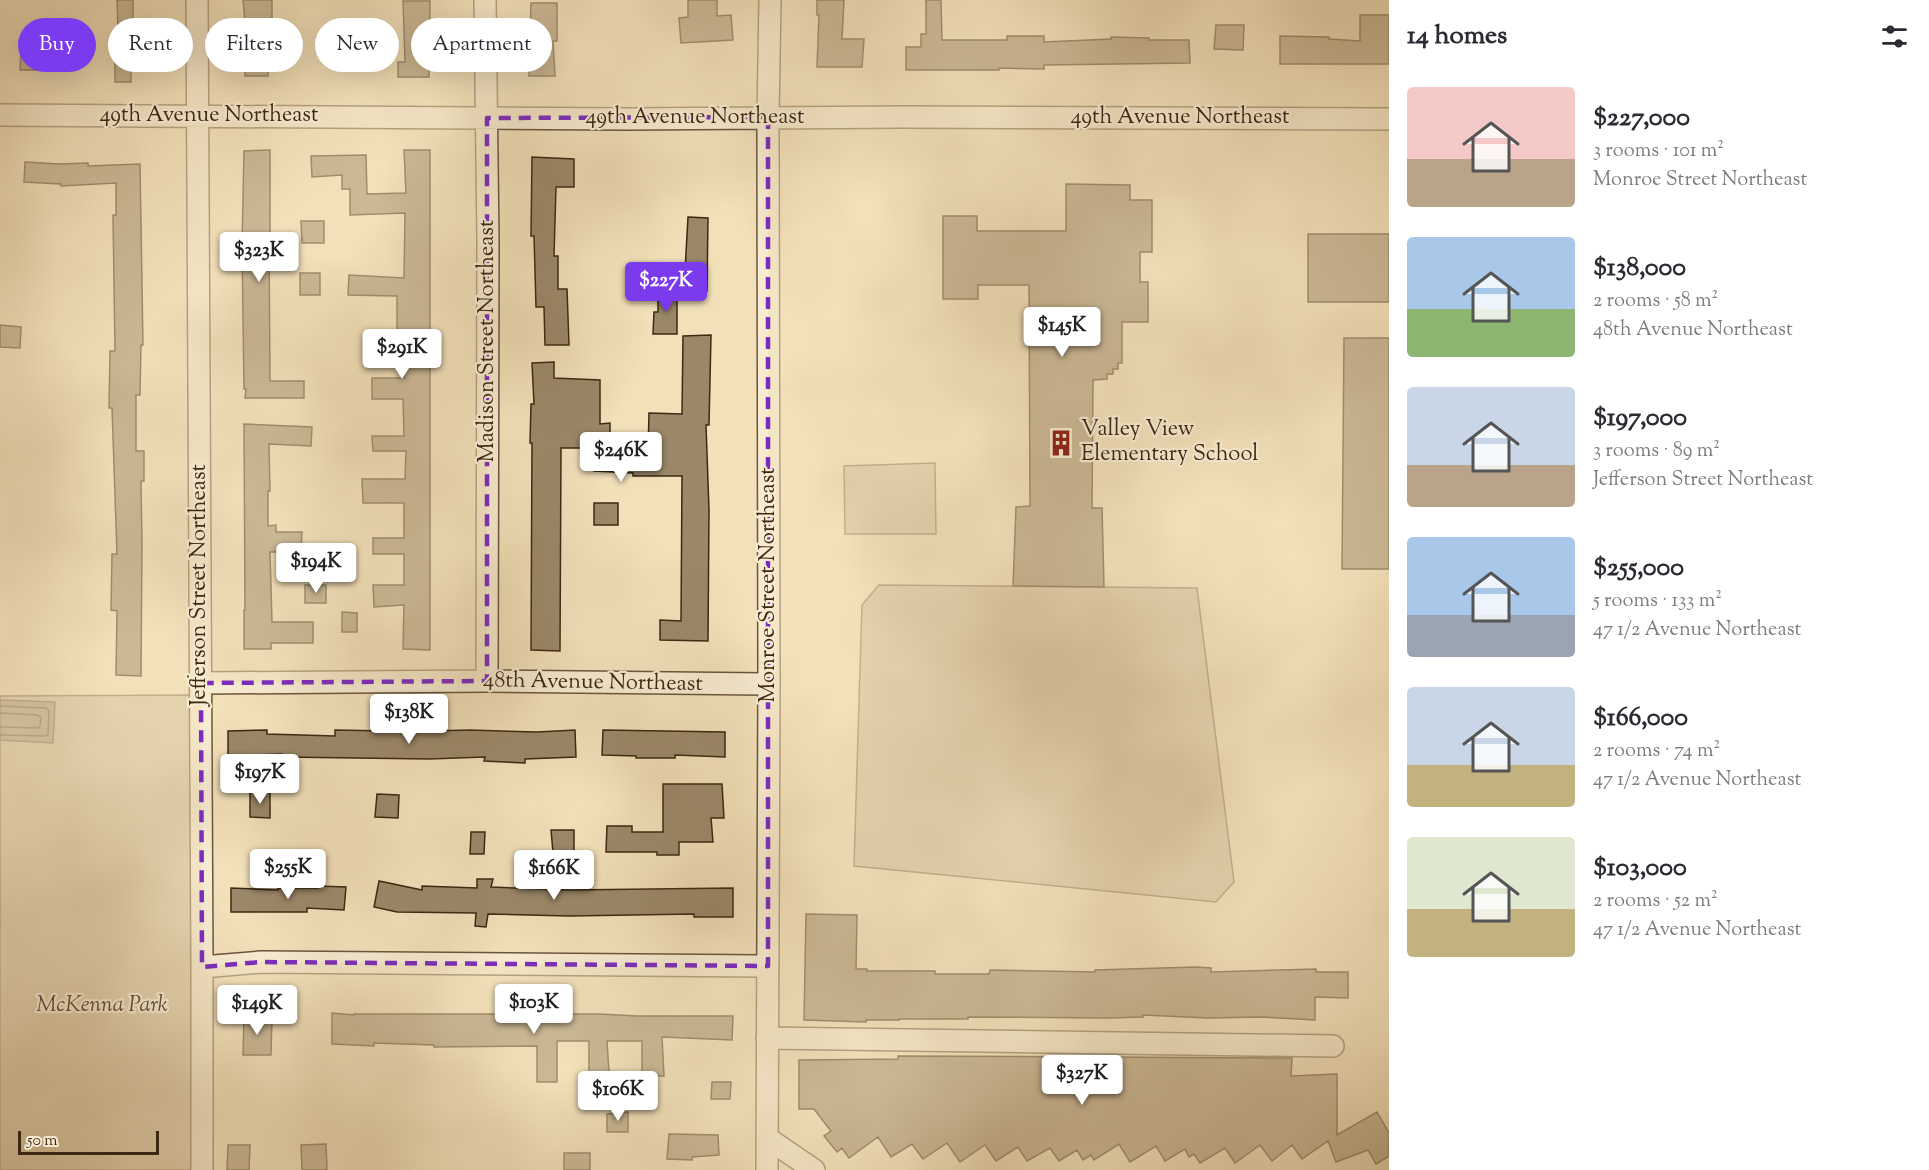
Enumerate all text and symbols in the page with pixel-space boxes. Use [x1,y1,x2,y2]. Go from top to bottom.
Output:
chip: Buy [18,18,96,72]
chip: Rent [108,18,193,72]
chip: Filters [205,18,303,72]
chip: New [315,18,399,72]
chip: Apartment [411,18,552,72]
text: 14 homes [1407,18,1507,55]
icon: filters [1878,20,1911,53]
street label: 49th Avenue Northeast [99,100,319,132]
text: $227,000 [1593,100,1690,137]
street label: 49th Avenue Northeast [585,102,805,134]
street label: 49th Avenue Northeast [1070,102,1290,134]
icon: home [1455,111,1527,183]
text: 3 rooms · 101 m² [1593,137,1724,166]
text: Monroe Street Northeast [1593,166,1807,195]
street label: Madison Street Northeast [472,219,504,462]
pin: $323K [217,232,301,283]
text: $323K [234,237,284,266]
text: $138,000 [1593,250,1686,287]
icon: home [1455,261,1527,333]
pin: $227K [624,262,708,313]
text: $227K [639,267,693,296]
text: 2 rooms · 58 m² [1593,287,1718,316]
pin: $145K [1020,307,1104,358]
text: $145K [1038,312,1086,341]
text: 48th Avenue Northeast [1593,316,1793,345]
pin: $291K [360,329,444,380]
text: $291K [376,334,428,363]
text: $197,000 [1593,400,1687,437]
icon: home [1455,411,1527,483]
place label: Valley View Elementary School [1081,414,1258,471]
building icon: Valley View Elementary School [1046,428,1076,458]
pin: $246K [579,432,663,483]
text: $246K [594,437,648,466]
text: 3 rooms · 89 m² [1593,437,1720,466]
street label: Jefferson Street Northeast [184,463,216,707]
text: Jefferson Street Northeast [1593,466,1813,495]
street label: Monroe Street Northeast [753,467,785,703]
pin: $194K [274,543,358,594]
text: $194K [290,548,342,577]
text: $255,000 [1593,550,1684,587]
icon: home [1455,561,1527,633]
text: 5 rooms · 133 m² [1593,587,1722,616]
text: 47 1/2 Avenue Northeast [1593,616,1801,645]
street label: 48th Avenue Northeast [483,665,704,701]
pin: $138K [367,694,451,745]
text: $138K [384,699,434,728]
text: $166,000 [1593,700,1688,737]
icon: home [1455,711,1527,783]
text: 2 rooms · 74 m² [1593,737,1720,766]
pin: $197K [218,754,302,805]
text: $197K [234,759,286,788]
text: 47 1/2 Avenue Northeast [1593,766,1801,795]
pin: $255K [246,849,330,900]
pin: $166K [512,850,596,901]
text: $103,000 [1593,850,1687,887]
text: $255K [264,854,312,883]
text: $166K [528,855,580,884]
icon: home [1455,861,1527,933]
text: 2 rooms · 52 m² [1593,887,1718,916]
text: 47 1/2 Avenue Northeast [1593,916,1801,945]
pin: $103K [492,984,576,1035]
pin: $149K [215,985,299,1036]
text: $103K [509,989,559,1018]
park label: McKenna Park [36,990,168,1022]
text: $149K [231,990,283,1019]
pin: $327K [1040,1055,1124,1106]
text: $327K [1056,1060,1108,1089]
pin: $106K [576,1071,660,1122]
text: $106K [592,1076,644,1105]
scale bar [18,1128,159,1156]
text: 50 m [27,1130,58,1153]

